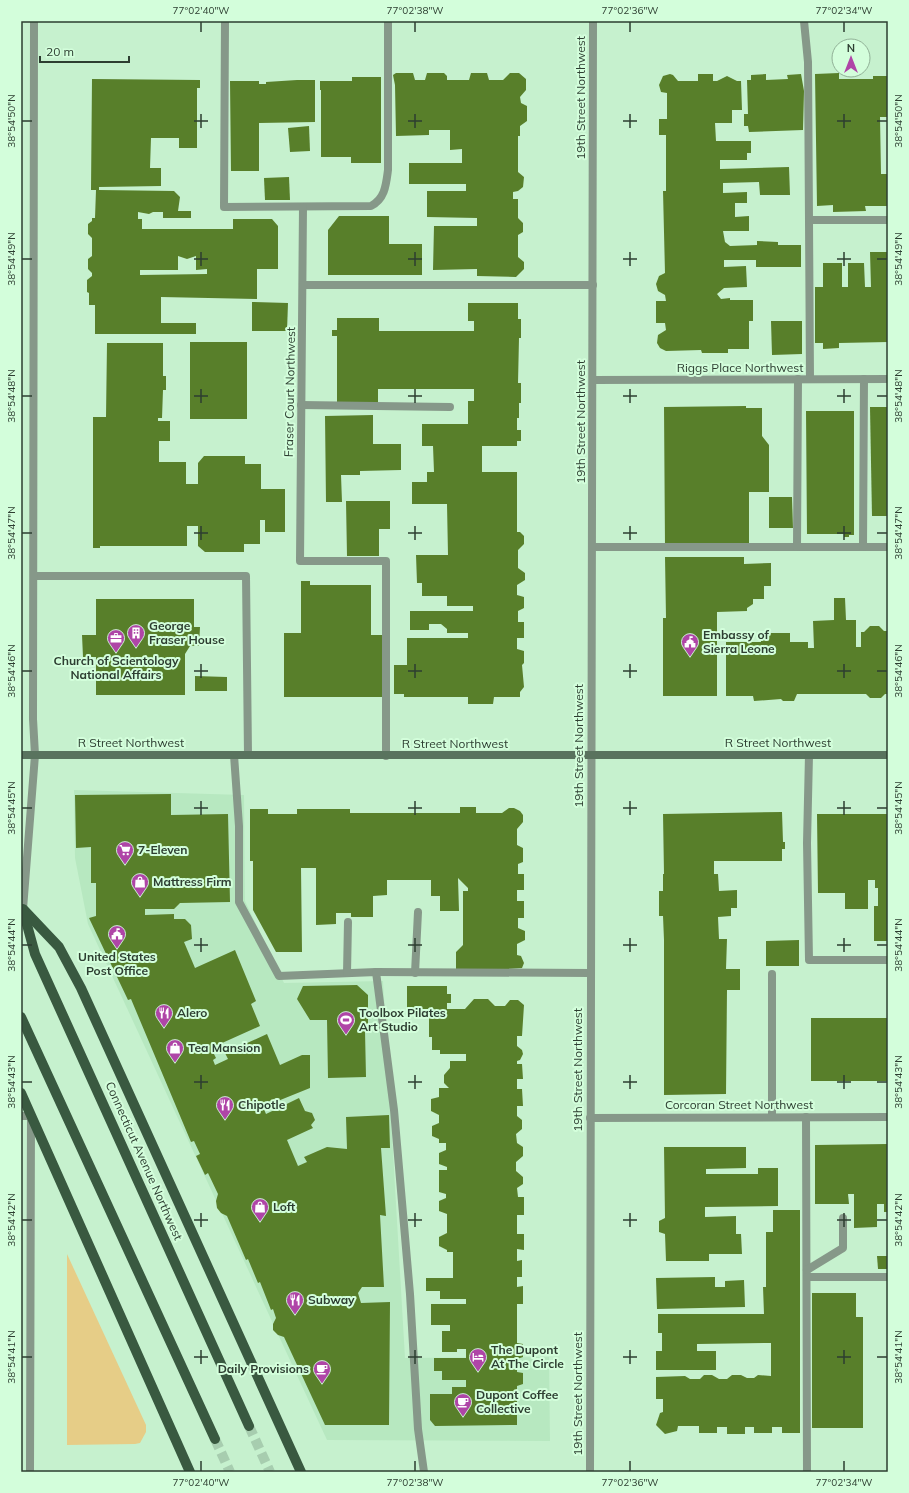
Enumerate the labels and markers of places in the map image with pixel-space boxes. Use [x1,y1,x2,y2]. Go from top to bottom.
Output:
place label: George Fraser House [149,618,225,647]
building icon: George Fraser House [126,623,146,648]
place label: Embassy of Sierra Leone [703,627,775,656]
office icon: Church of Scientology National Affairs [106,628,126,653]
public building icon: Embassy of Sierra Leone [680,632,700,657]
place label: Church of Scientology National Affairs [53,653,179,682]
supermarket icon: 7-Eleven [115,840,135,865]
place label: 7-Eleven [138,842,187,857]
shop icon: Mattress Firm [130,872,150,897]
place label: Mattress Firm [153,874,232,889]
public building icon: United States Post Office [107,924,127,949]
place label: United States Post Office [78,949,156,978]
restaurant icon: Alero [154,1003,174,1028]
place label: Alero [177,1005,207,1020]
place label: Toolbox Pilates Art Studio [359,1005,446,1034]
sports icon: Toolbox Pilates Art Studio [336,1010,356,1035]
shop icon: Tea Mansion [165,1038,185,1063]
place label: Tea Mansion [188,1040,260,1055]
restaurant icon: Chipotle [215,1095,235,1120]
place label: Chipotle [238,1097,286,1112]
shop icon: Loft [250,1197,270,1222]
place label: Loft [273,1199,296,1214]
restaurant icon: Subway [285,1290,305,1315]
place label: Subway [308,1292,355,1307]
place label: The Dupont At The Circle [491,1342,564,1371]
hotel icon: The Dupont At The Circle [468,1347,488,1372]
cafe icon: Daily Provisions [312,1359,332,1384]
place label: Daily Provisions [218,1361,309,1376]
place label: Dupont Coffee Collective [476,1387,559,1416]
cafe icon: Dupont Coffee Collective [453,1392,473,1417]

